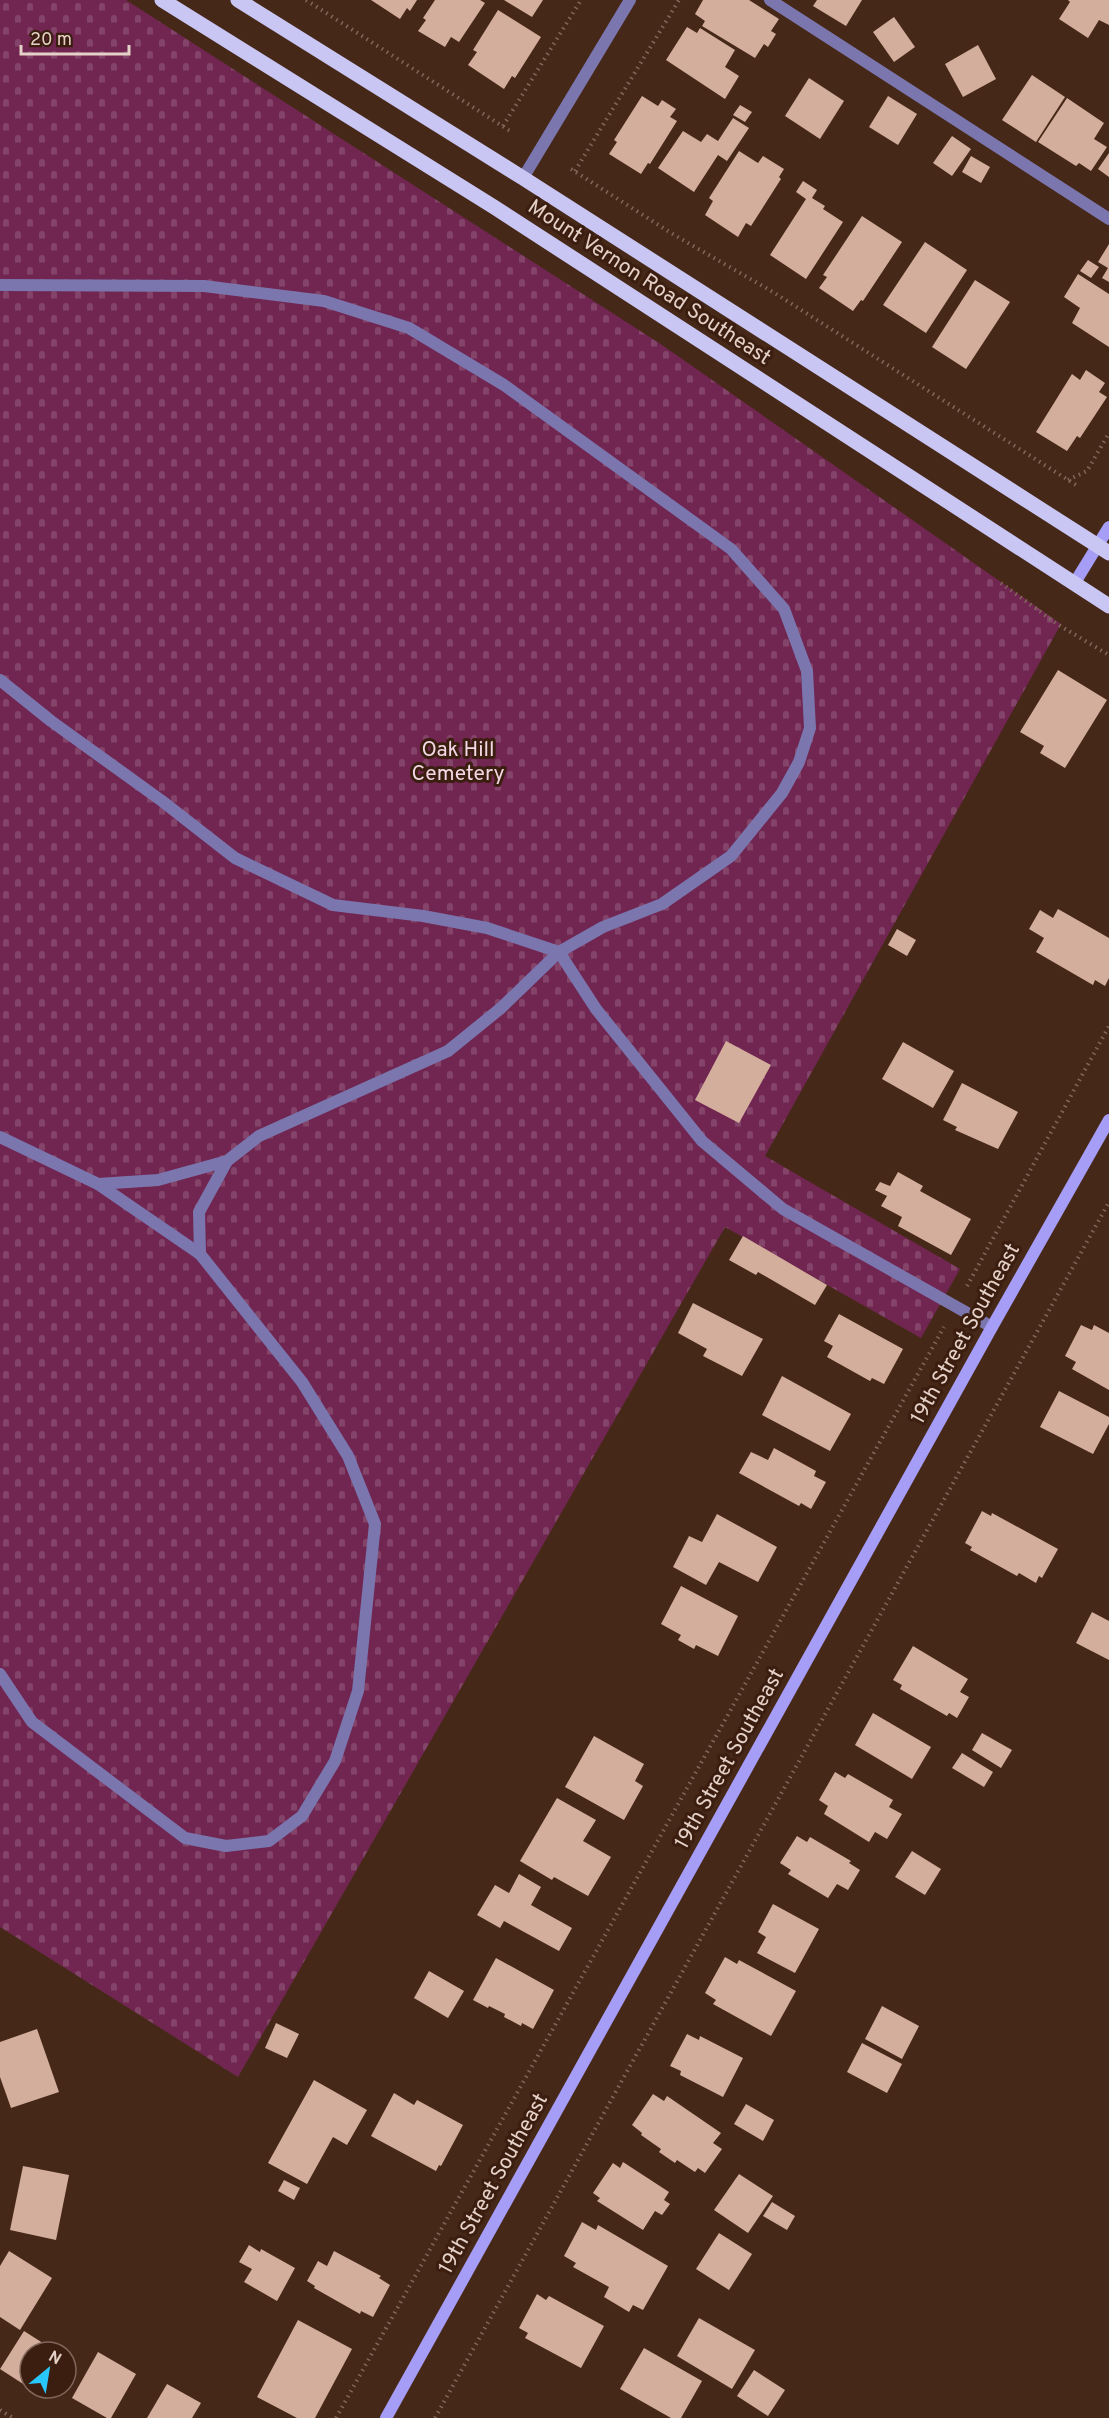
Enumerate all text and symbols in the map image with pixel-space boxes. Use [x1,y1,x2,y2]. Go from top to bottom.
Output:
scale bar [21,18,129,56]
text: 20 m [30,29,72,52]
street label: Mount Vernon Road Southeast [522,194,776,372]
park label: Oak Hill Cemetery [411,737,505,788]
street label: 19th Street Southeast [905,1239,1027,1429]
street label: 19th Street Southeast [669,1664,791,1854]
street label: 19th Street Southeast [433,2089,555,2279]
north arrow [18,2340,78,2400]
text: N [45,2347,64,2370]

